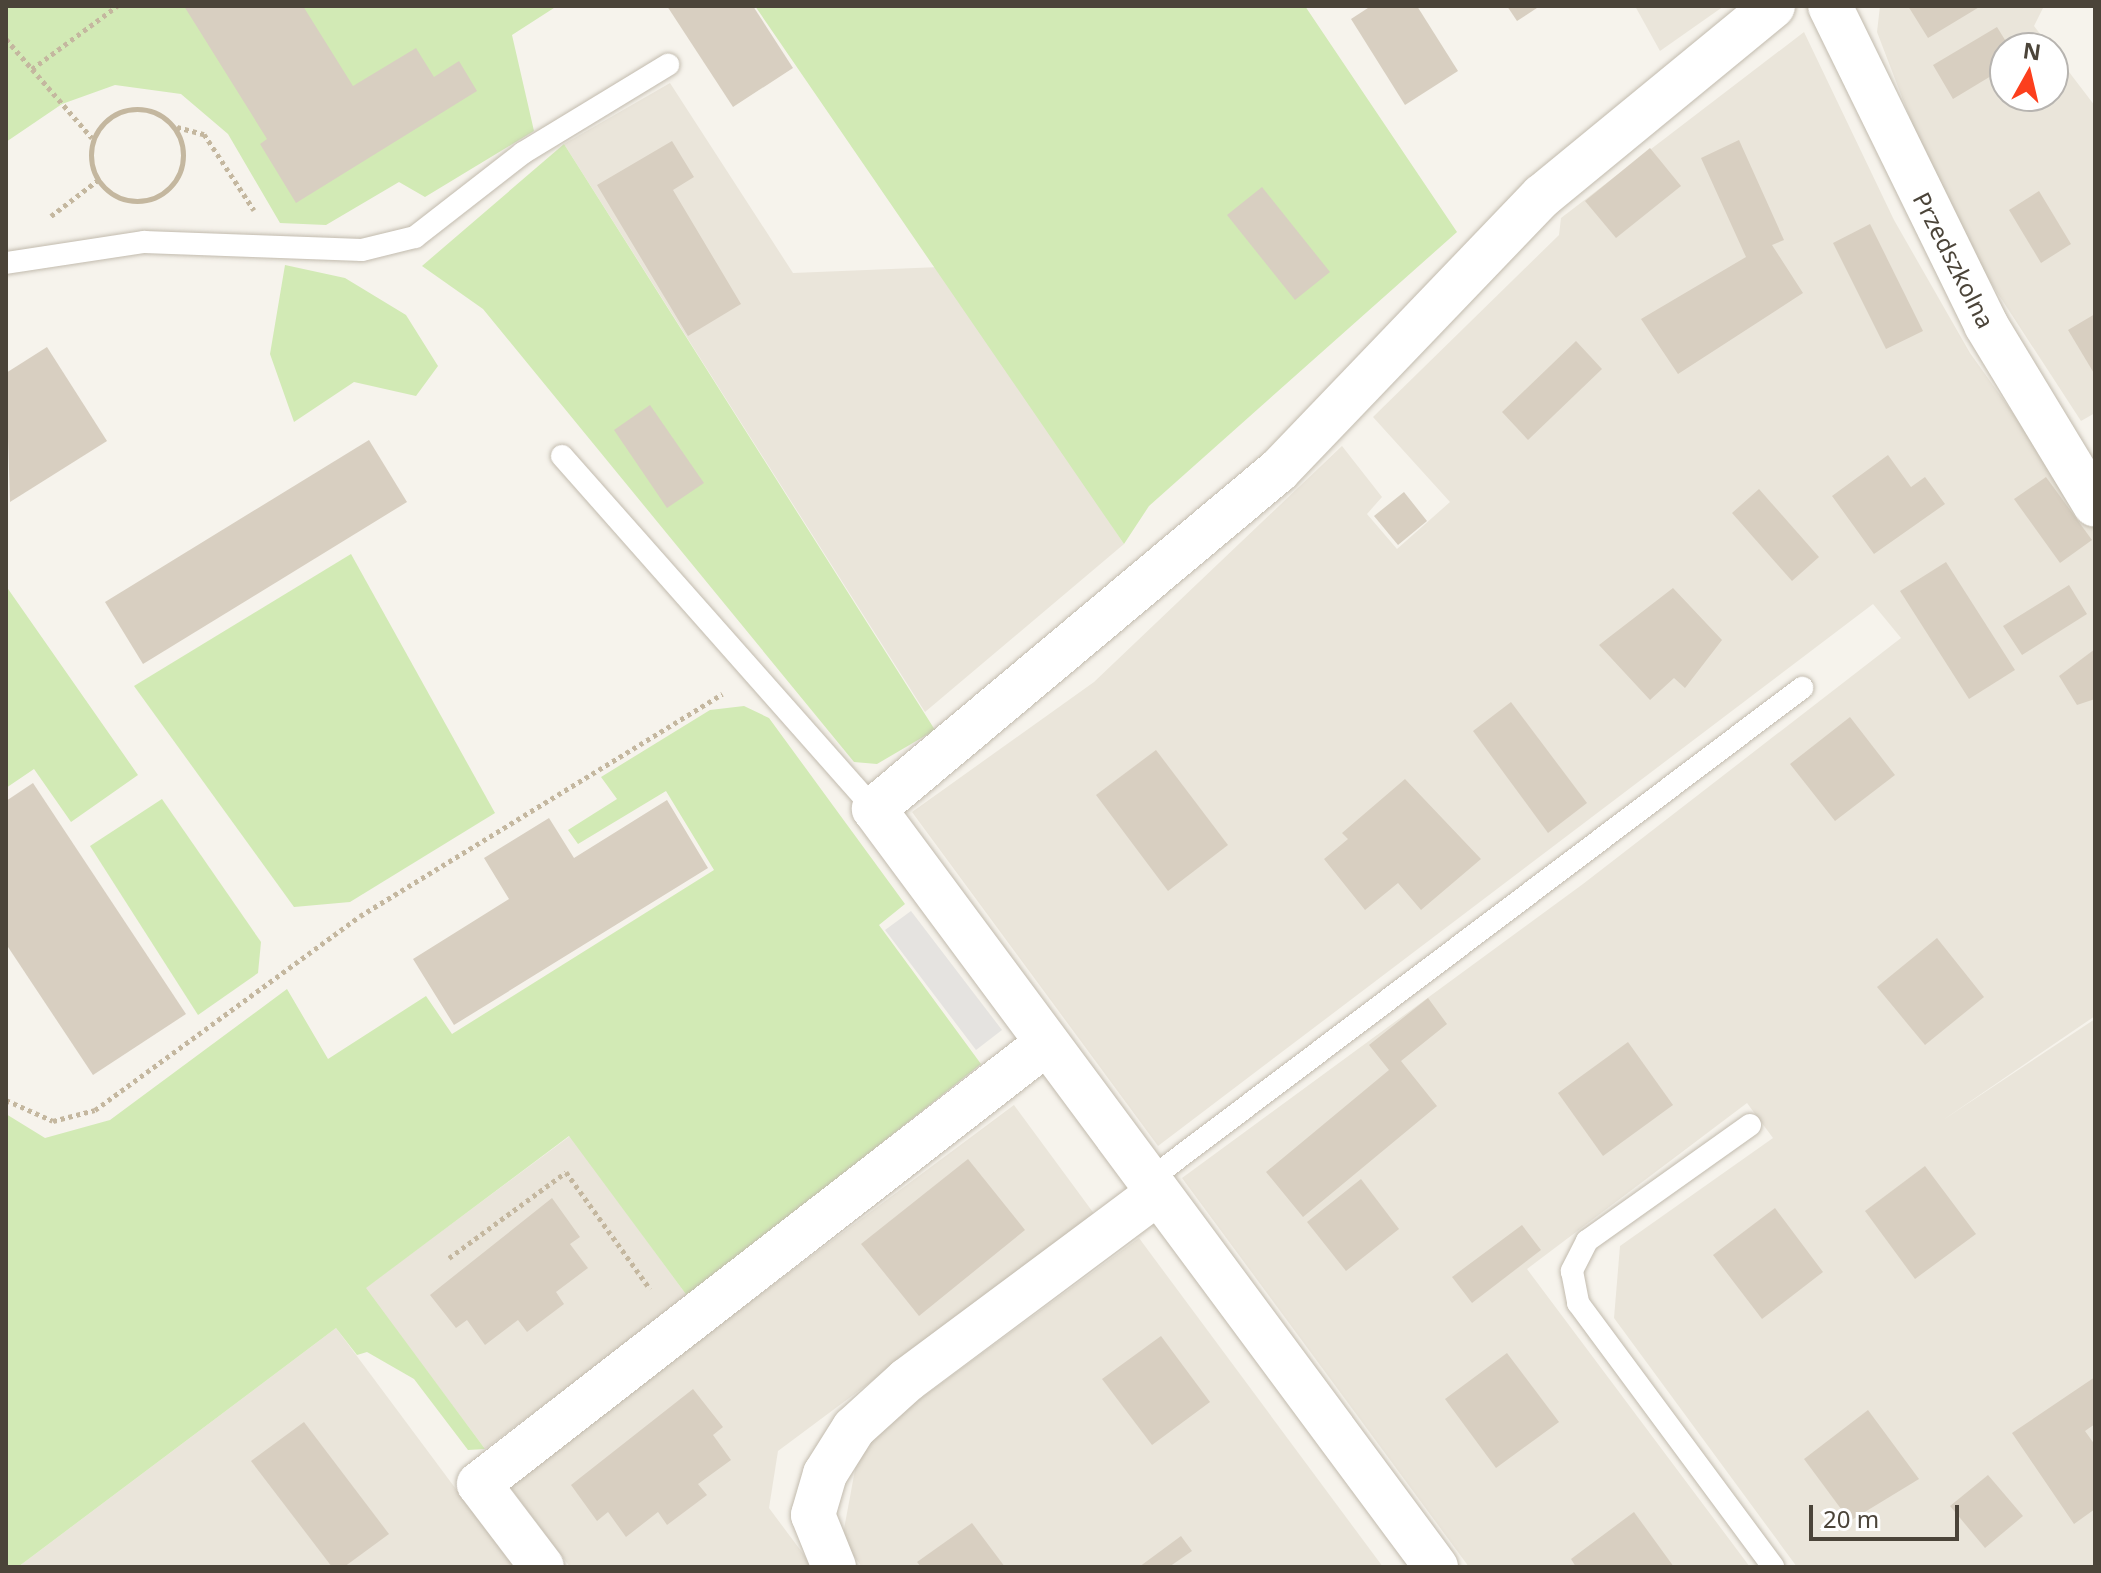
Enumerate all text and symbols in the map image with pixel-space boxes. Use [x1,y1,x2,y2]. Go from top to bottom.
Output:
north arrow [1989,32,2069,112]
text: N [2021,34,2043,66]
street label: Przedszkolna [1907,187,2001,333]
scale bar [1813,1489,1963,1539]
text: 20 m [1823,1502,1879,1535]

